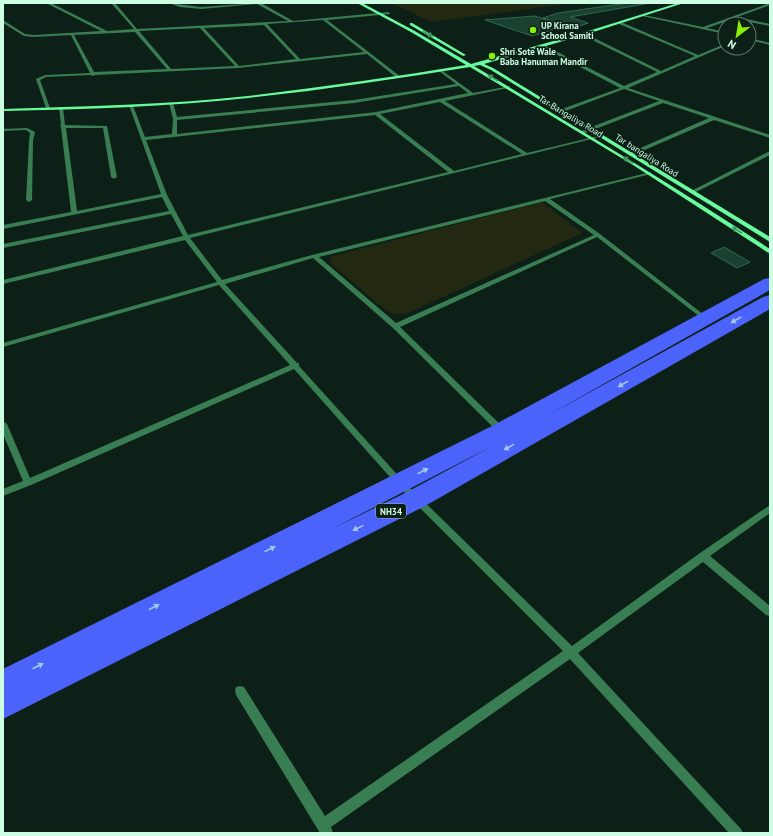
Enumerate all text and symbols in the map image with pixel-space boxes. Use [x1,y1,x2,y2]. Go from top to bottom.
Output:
north arrow [717,16,757,56]
place label: UP Kirana School Samiti [541,20,594,41]
marker: UP Kirana School Samiti [528,25,538,35]
one-way arrow [422,30,434,37]
text: N [725,37,739,52]
place label: Shri Sote Wale Baba Hanuman Mandir [500,46,588,67]
marker: Shri Sote Wale Baba Hanuman Mandir [487,51,497,61]
one-way arrow [487,75,499,82]
street label: Tar Bangaliya Road [537,92,605,140]
street label: Tar bangaliya Road [613,131,681,179]
one-way arrow [623,156,633,164]
one-way arrow [732,226,743,234]
one-way arrow [730,316,742,323]
one-way arrow [617,380,629,387]
one-way arrow [503,444,515,450]
one-way arrow [418,468,429,474]
road number: NH34 [376,504,406,518]
one-way arrow [352,525,363,531]
one-way arrow [264,546,276,552]
one-way arrow [148,604,160,611]
one-way arrow [32,663,44,669]

